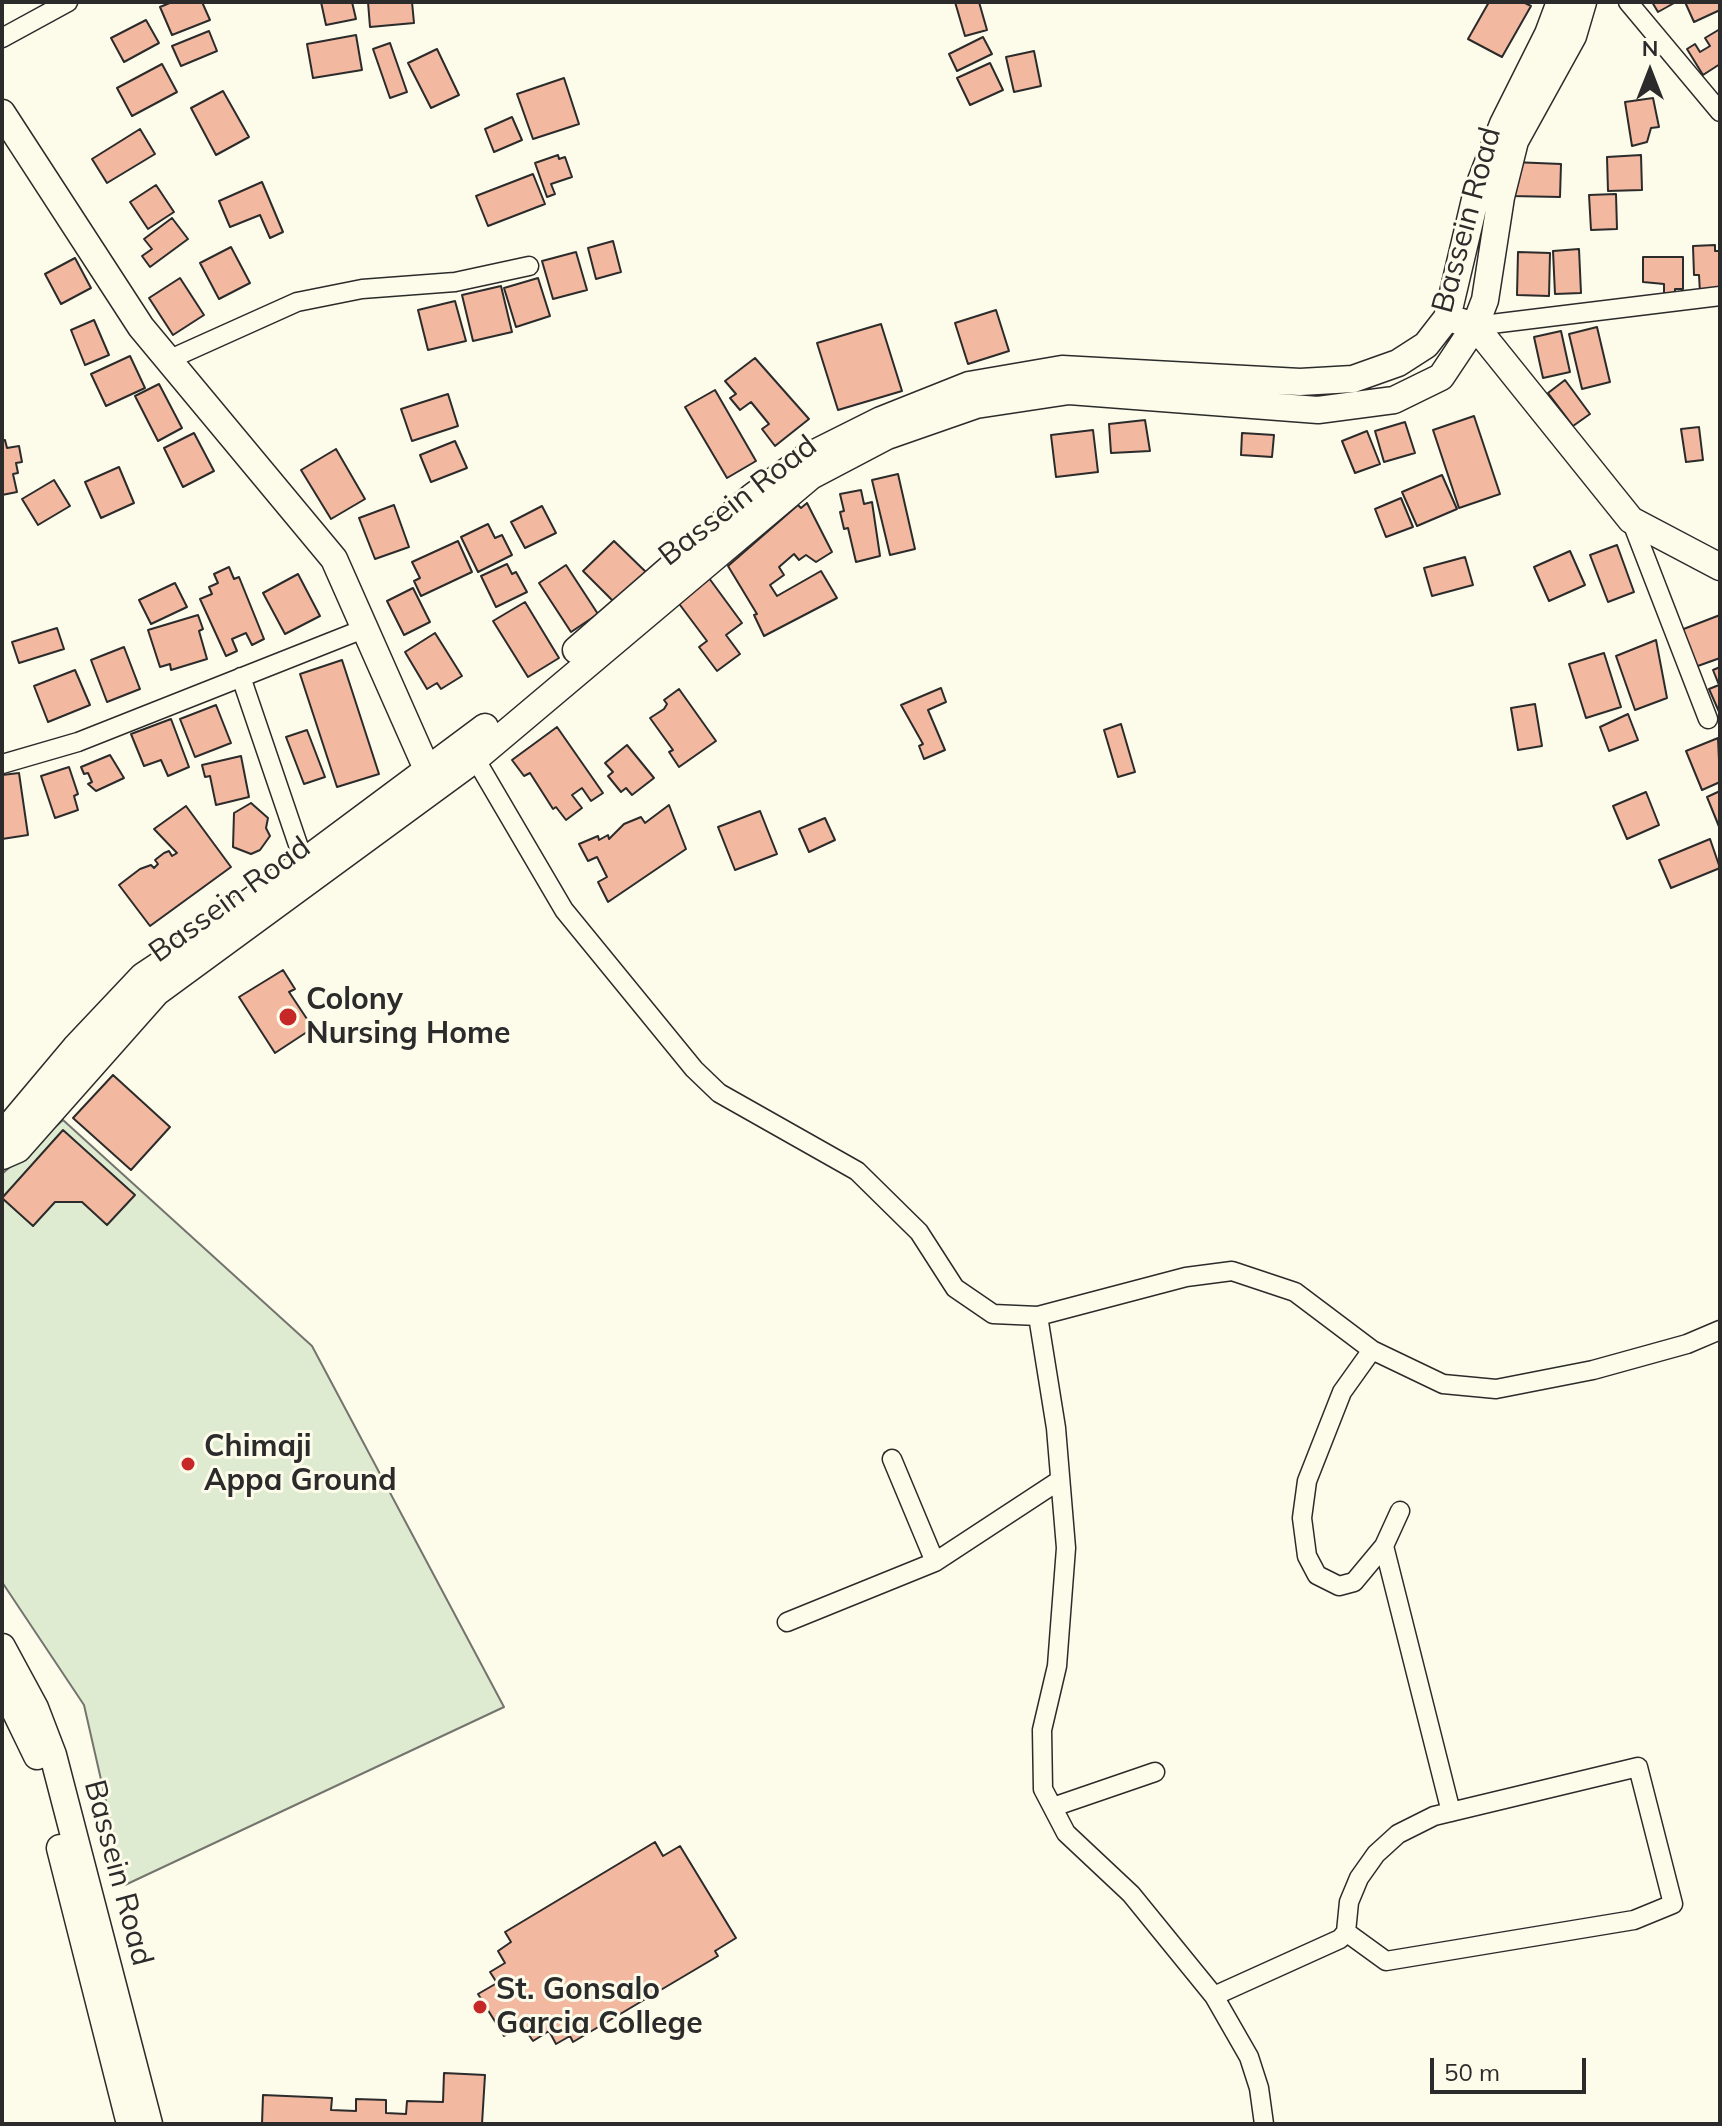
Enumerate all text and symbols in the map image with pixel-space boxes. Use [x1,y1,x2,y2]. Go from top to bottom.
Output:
north arrow [1610,32,1690,112]
text: N [1642,34,1658,62]
street label: Bassein Road [1425,123,1509,317]
street label: Bassein Road [652,428,824,574]
street label: Bassein Road [142,829,318,971]
place label: Colony Nursing Home [306,982,510,1052]
marker: Colony Nursing Home [277,1006,299,1028]
place label: Chimaji Appa Ground [204,1429,397,1500]
marker: Chimaji Appa Ground [179,1455,197,1473]
street label: Bassein Road [76,1776,160,1970]
place label: St. Gonsalo Garcia College [496,1972,703,2042]
marker: St. Gonsalo Garcia College [471,1998,489,2016]
scale bar [1434,2042,1590,2092]
text: 50 m [1444,2057,1500,2087]

